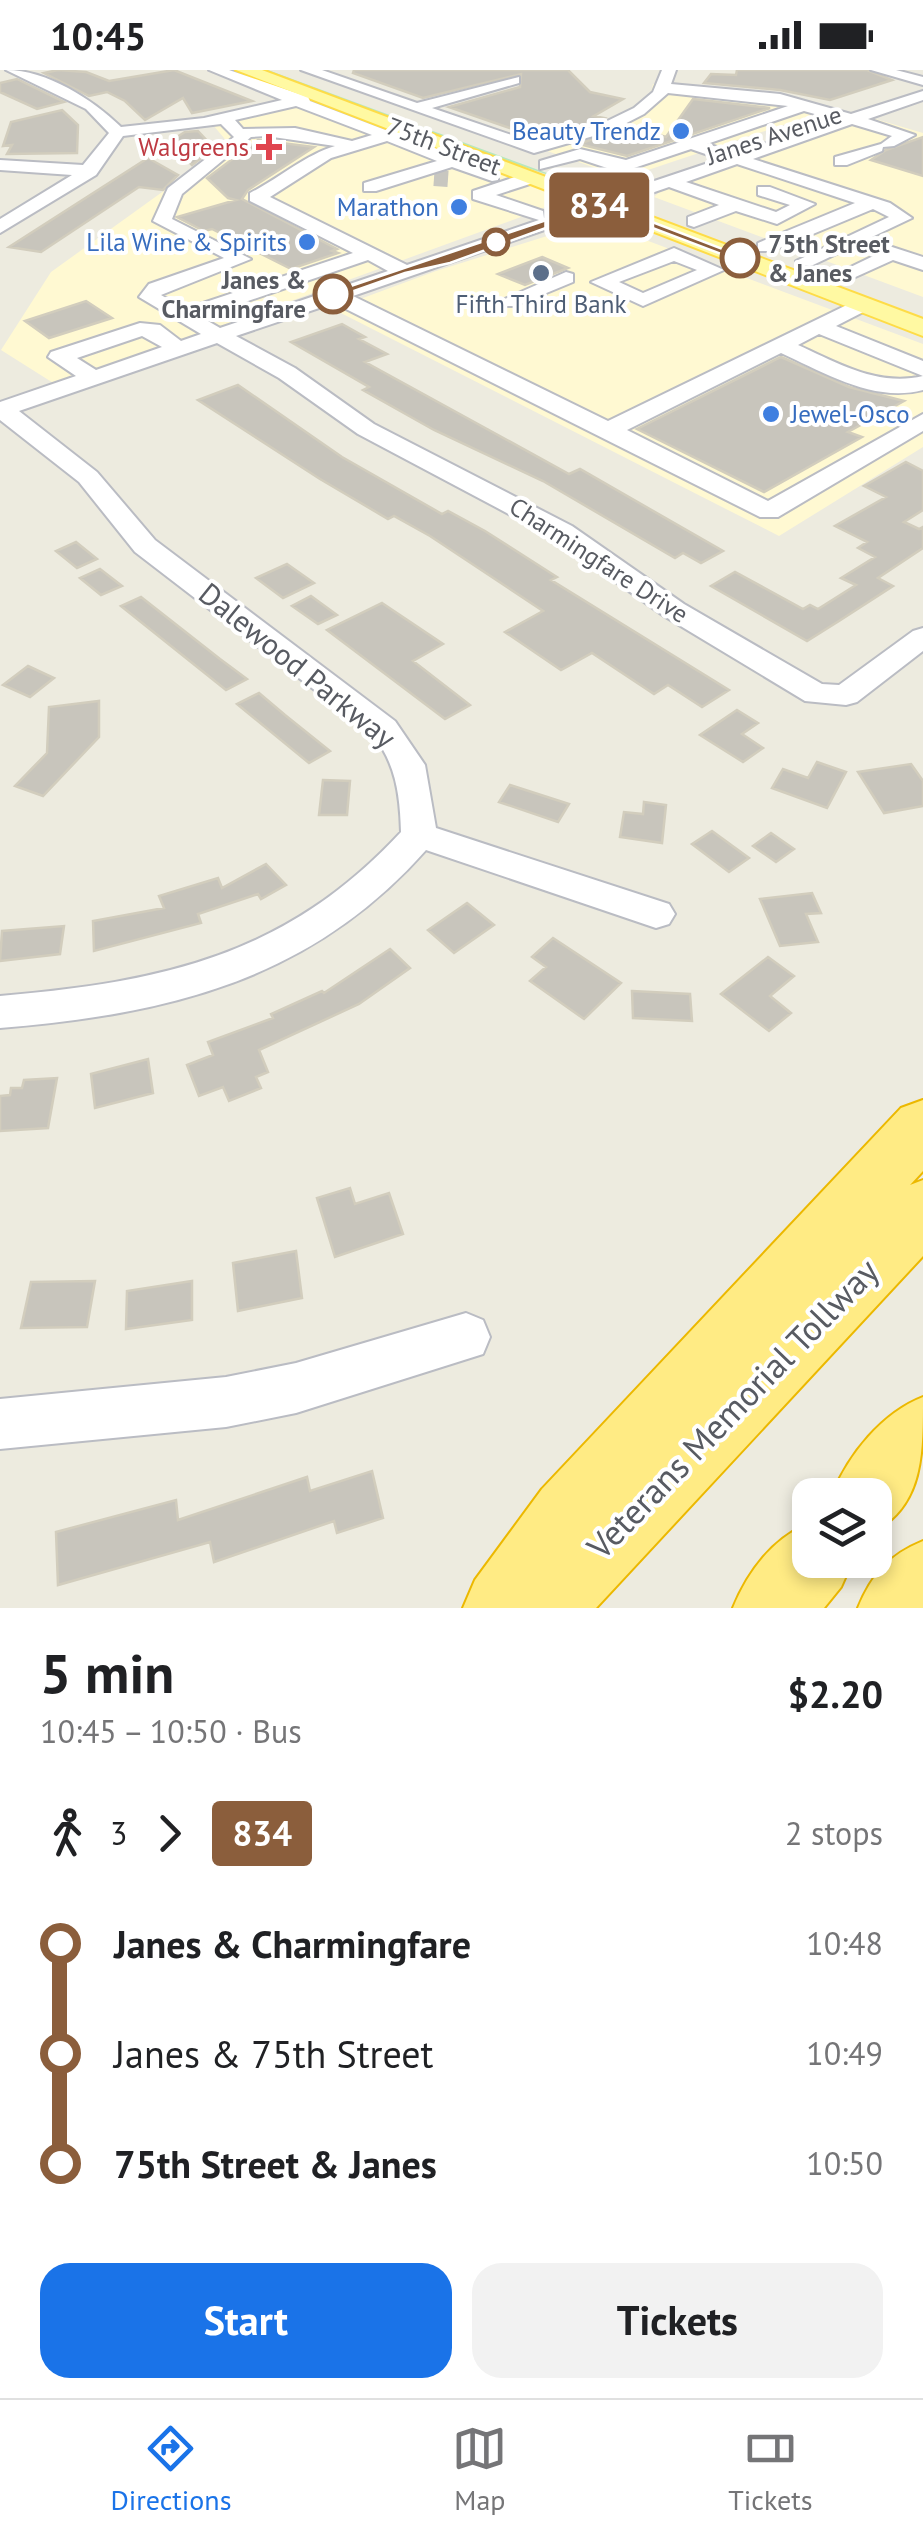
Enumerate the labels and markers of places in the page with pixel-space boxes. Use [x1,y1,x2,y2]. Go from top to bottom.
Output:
place label: Beauty Trendz [512,115,661,147]
marker: Beauty Trendz [670,120,692,142]
place label: Walgreens [138,131,249,163]
marker: Walgreens [258,136,280,158]
place label: Marathon [337,191,439,223]
marker: Marathon [448,196,470,218]
place label: Lila Wine & Spirits [86,226,287,258]
place label: 75th Street & Janes [768,228,890,289]
unlabelled marker [483,229,509,255]
marker: Lila Wine & Spirits [296,231,318,253]
marker: 75th Street & Janes [721,239,759,277]
marker: Fifth Third Bank [530,262,552,284]
place label: Janes & Charmingfare [161,264,306,325]
marker: Janes & Charmingfare [314,275,352,313]
place label: Fifth Third Bank [456,288,626,320]
place label: Jewel-Osco [790,398,910,430]
marker: Jewel-Osco [760,403,782,425]

